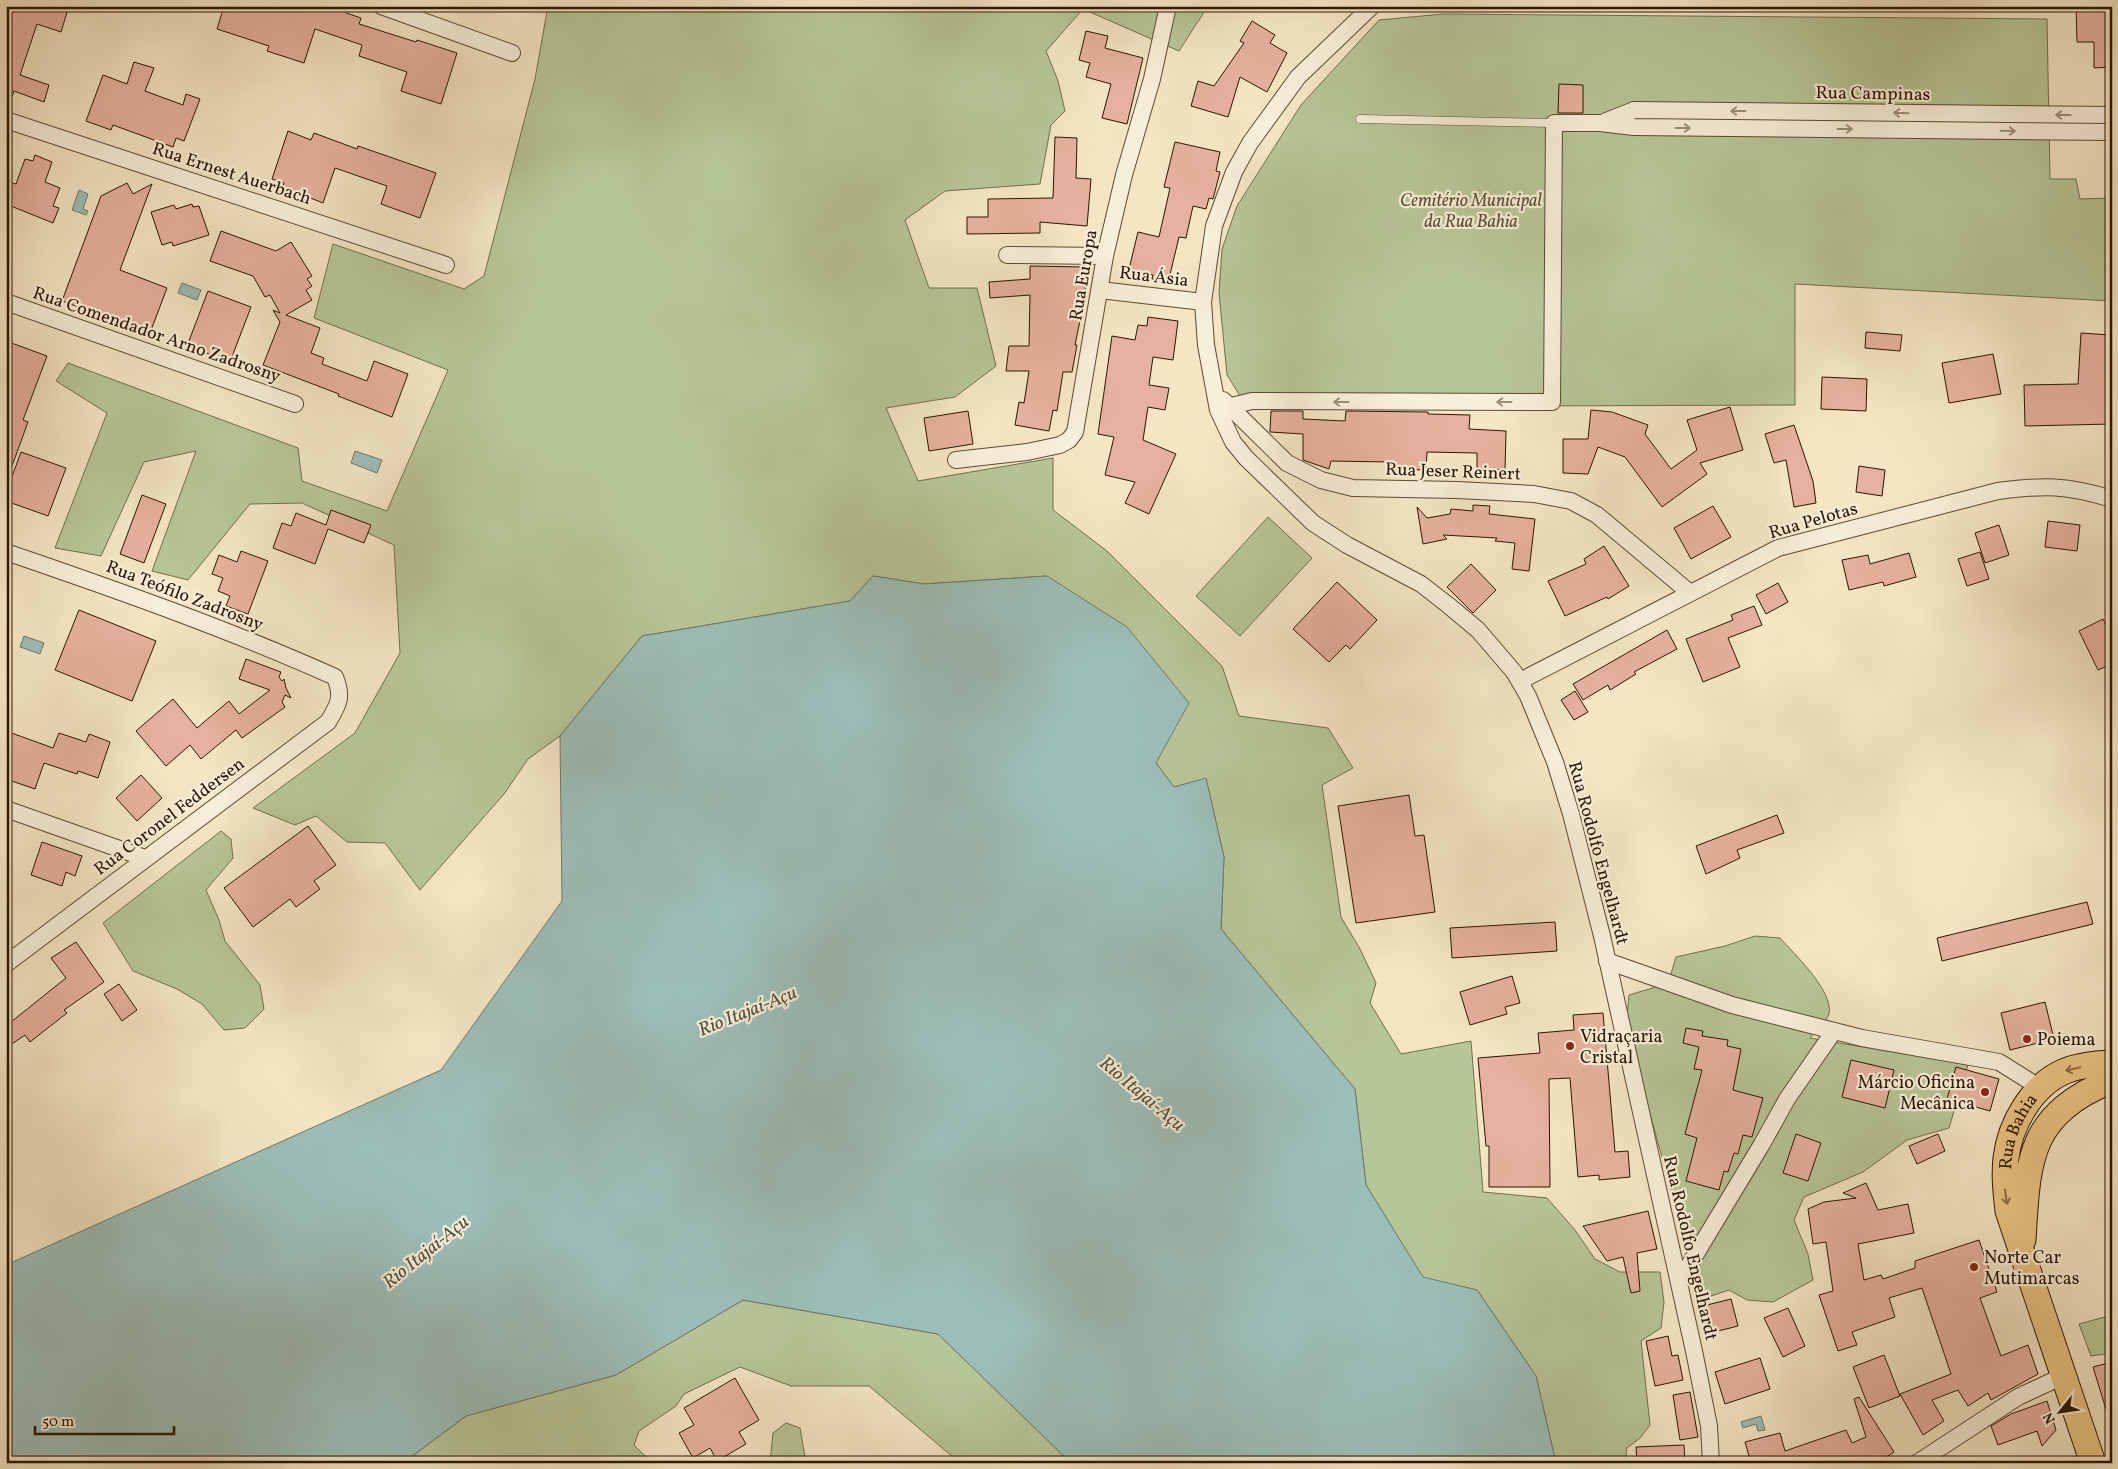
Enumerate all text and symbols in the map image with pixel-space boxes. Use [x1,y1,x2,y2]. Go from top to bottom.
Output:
street label: Rua Campinas [1815,81,1931,108]
one-way arrow [1730,106,1746,116]
one-way arrow [1893,109,1909,118]
one-way arrow [2055,110,2072,120]
one-way arrow [1674,123,1691,133]
one-way arrow [1837,124,1853,134]
one-way arrow [2000,126,2016,135]
street label: Rua Ernest Auerbach [149,137,315,212]
park label: Cemitério Municipal da Rua Bahia [1400,189,1543,235]
street label: Rua Europa [1064,228,1105,323]
street label: Rua Ásia [1118,261,1190,294]
street label: Rua Comendador Arno Zadrosny [29,281,284,390]
one-way arrow [1333,397,1350,407]
one-way arrow [1496,397,1512,407]
street label: Rua Jeser Reinert [1385,458,1521,487]
street label: Rua Pelotas [1766,497,1861,546]
street label: Rua Teófilo Zadrosny [102,555,267,638]
street label: Rua Coronel Feddersen [89,752,251,882]
street label: Rua Rodolfo Engelhardt [1561,759,1634,948]
water label: Rio Itajaí-Açu [695,980,801,1043]
place label: Vidraçaria Cristal [1580,1025,1662,1071]
place label: Poiema [2037,1028,2096,1053]
marker: Poiema [2021,1033,2033,1045]
marker: Vidraçaria Cristal [1564,1040,1576,1052]
water label: Rio Itajaí-Açu [1093,1051,1190,1138]
one-way arrow [2066,1065,2082,1074]
place label: Márcio Oficina Mecânica [1857,1071,1975,1117]
marker: Márcio Oficina Mecânica [1979,1086,1991,1098]
street label: Rua Bahia [1994,1089,2044,1170]
street label: Rua Rodolfo Engelhardt [1656,1153,1723,1343]
one-way arrow [2001,1189,2011,1205]
water label: Rio Itajaí-Açu [378,1209,475,1295]
place label: Norte Car Mutimarcas [1984,1246,2079,1292]
marker: Norte Car Mutimarcas [1968,1261,1980,1273]
north arrow [2036,1386,2086,1436]
scale bar [35,1404,174,1436]
text: N [2039,1409,2061,1427]
text: 50 m [42,1412,74,1433]

